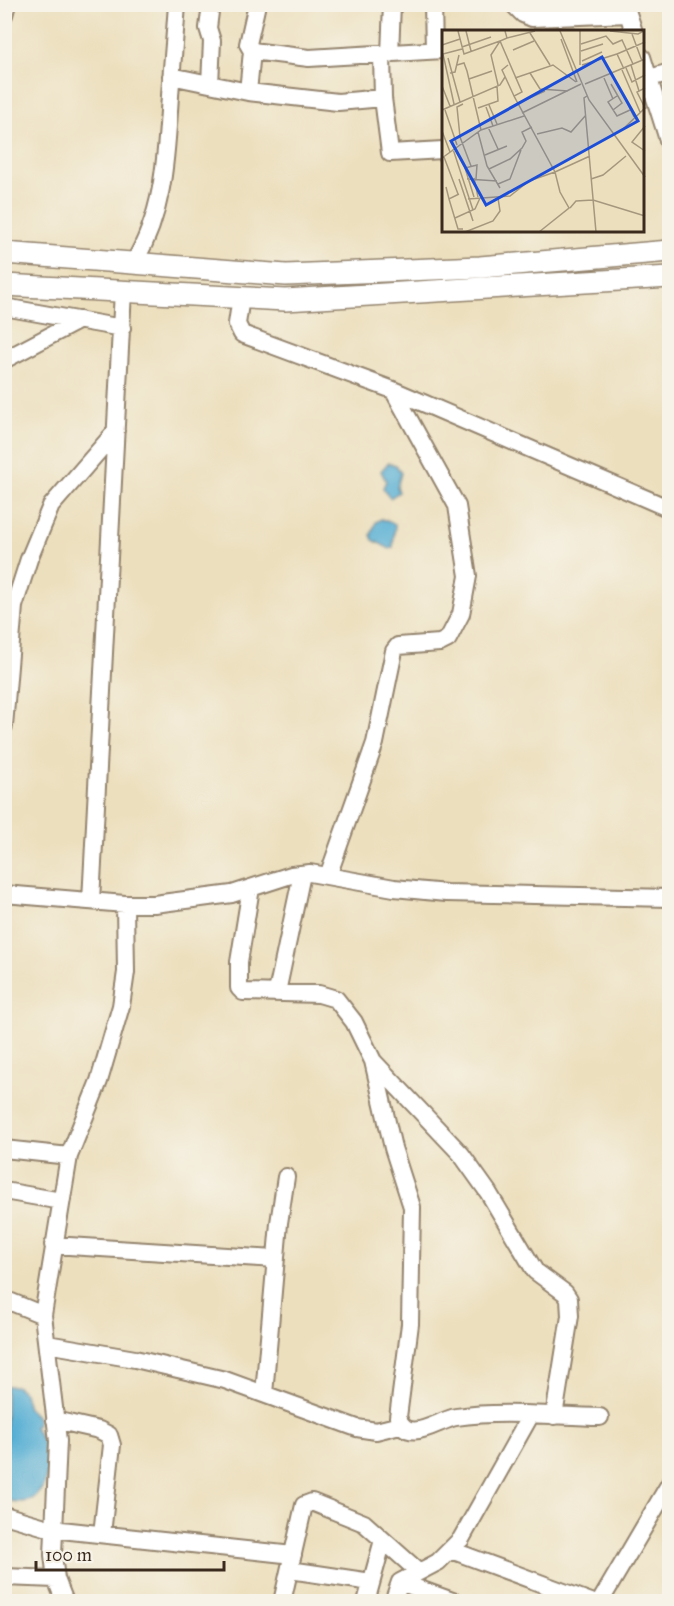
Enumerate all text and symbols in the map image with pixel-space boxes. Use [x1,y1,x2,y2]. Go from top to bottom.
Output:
inset map [442,30,644,232]
scale bar [36,1534,224,1572]
text: 100 m [45,1544,92,1566]

